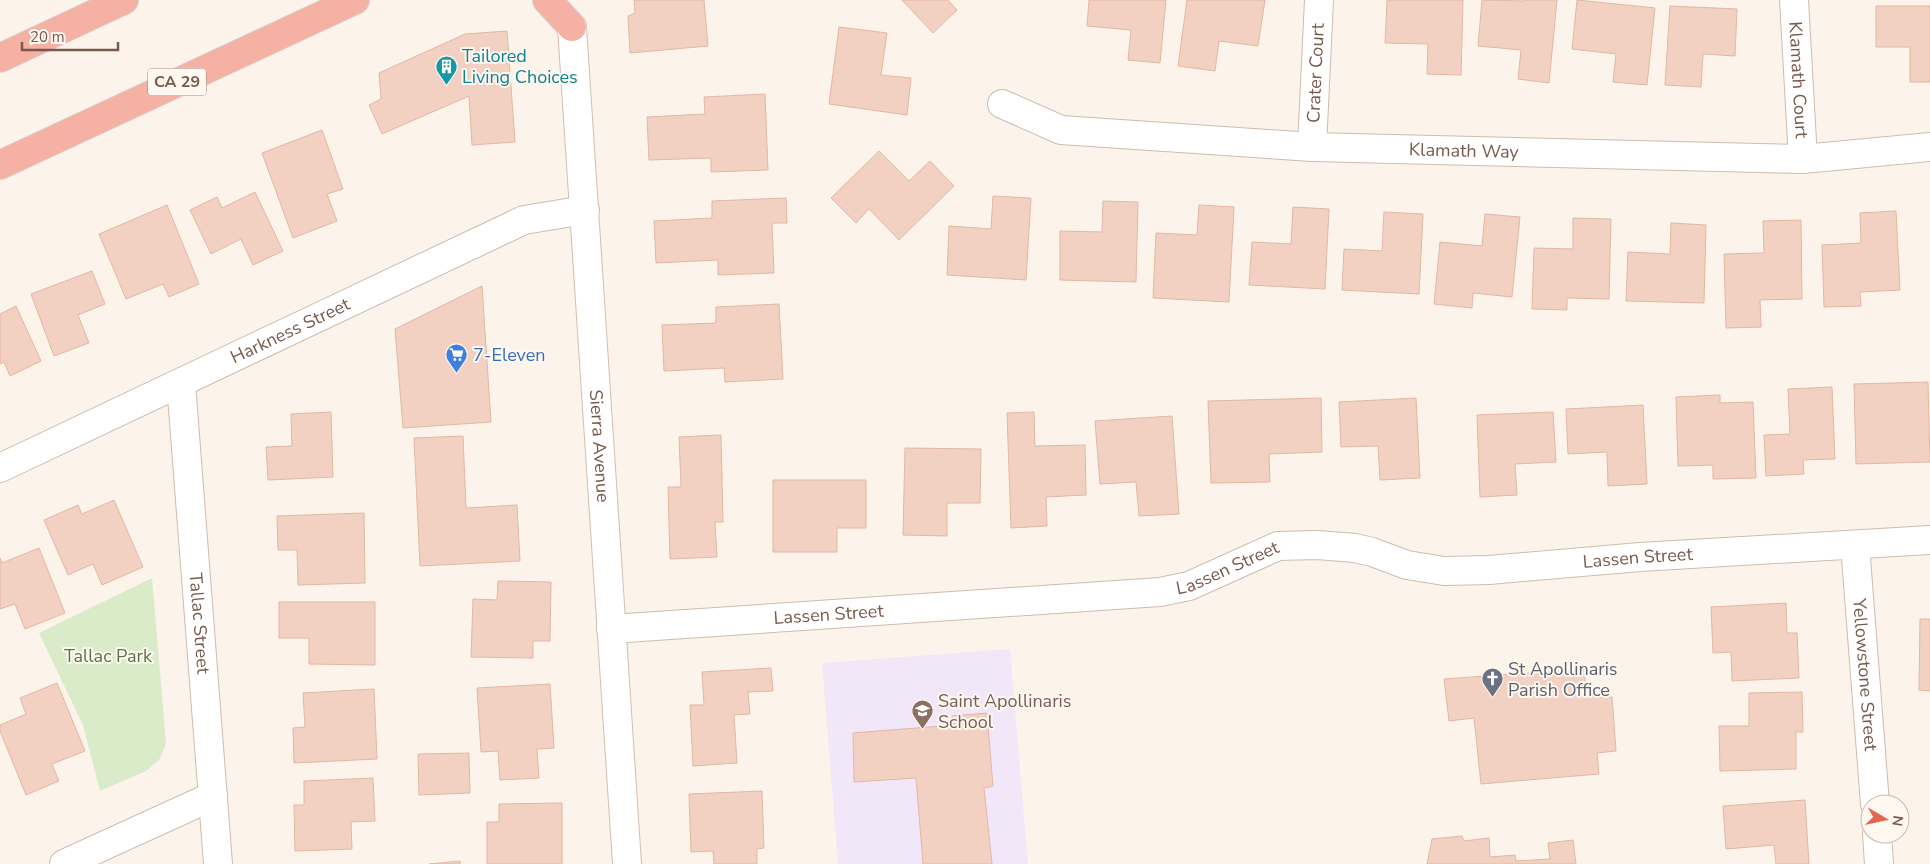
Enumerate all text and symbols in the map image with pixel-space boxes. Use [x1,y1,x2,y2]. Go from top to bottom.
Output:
scale bar [22,20,119,52]
street label: Klamath Court [1783,21,1814,140]
street label: Crater Court [1301,22,1330,123]
text: 20 m [30,27,65,47]
place label: Tailored Living Choices [462,44,578,89]
building icon: Tailored Living Choices [434,54,458,85]
road number: CA 29 [148,68,206,95]
street label: Klamath Way [1409,137,1520,164]
street label: Harkness Street [226,292,355,369]
supermarket icon: 7-Eleven [445,343,469,374]
place label: 7-Eleven [473,343,546,367]
street label: Sierra Avenue [584,389,615,503]
street label: Lassen Street [1174,535,1283,600]
street label: Lassen Street [1582,542,1694,574]
street label: Tallac Street [184,572,215,675]
street label: Yellowstone Street [1847,597,1883,752]
street label: Lassen Street [773,599,885,630]
park label: Tallac Park [64,644,153,668]
place label: St Apollinaris Parish Office [1508,657,1617,702]
church icon: St Apollinaris Parish Office [1480,667,1504,698]
place label: Saint Apollinaris School [938,689,1071,734]
school or university icon: Saint Apollinaris School [910,699,934,730]
north arrow [1860,794,1910,844]
text: N [1887,814,1908,828]

